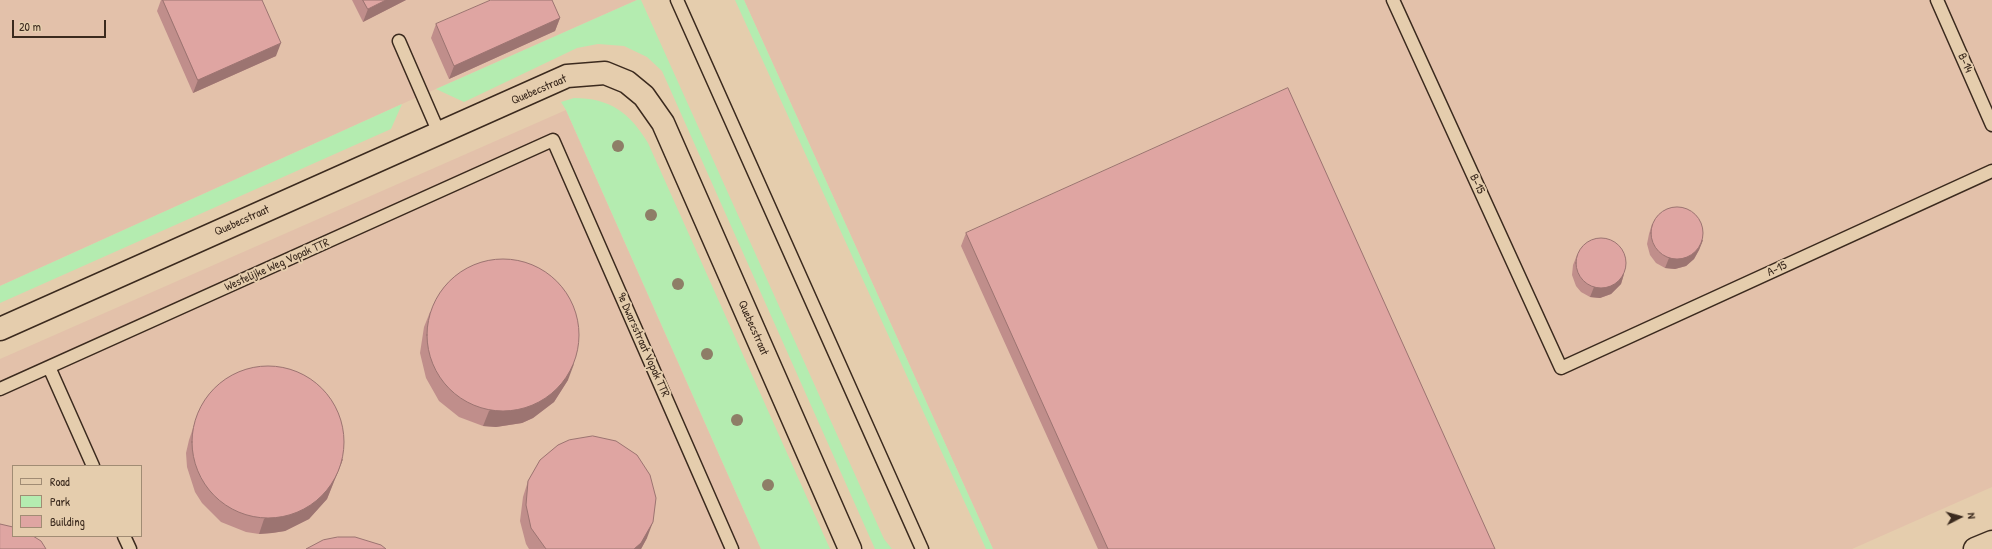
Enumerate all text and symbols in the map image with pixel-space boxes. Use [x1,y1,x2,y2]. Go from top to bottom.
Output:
scale bar [14,12,108,38]
text: 20 m [19,18,41,35]
street label: B-14 [1954,51,1976,75]
street label: Quebecstraat [509,72,569,108]
street label: B-15 [1466,172,1488,196]
street label: Quebecstraat [212,202,272,240]
street label: Westelijke Weg Vopak TTR [222,235,332,295]
street label: A-15 [1765,258,1789,280]
street label: 9e Dwarsstraat Vopak TTR [614,291,672,399]
street label: Quebecstraat [734,298,772,358]
legend [12,465,142,537]
text: Road [50,473,70,490]
text: Park [50,493,70,510]
north arrow [1940,497,1980,537]
text: N [1965,512,1979,519]
text: Building [50,513,85,530]

